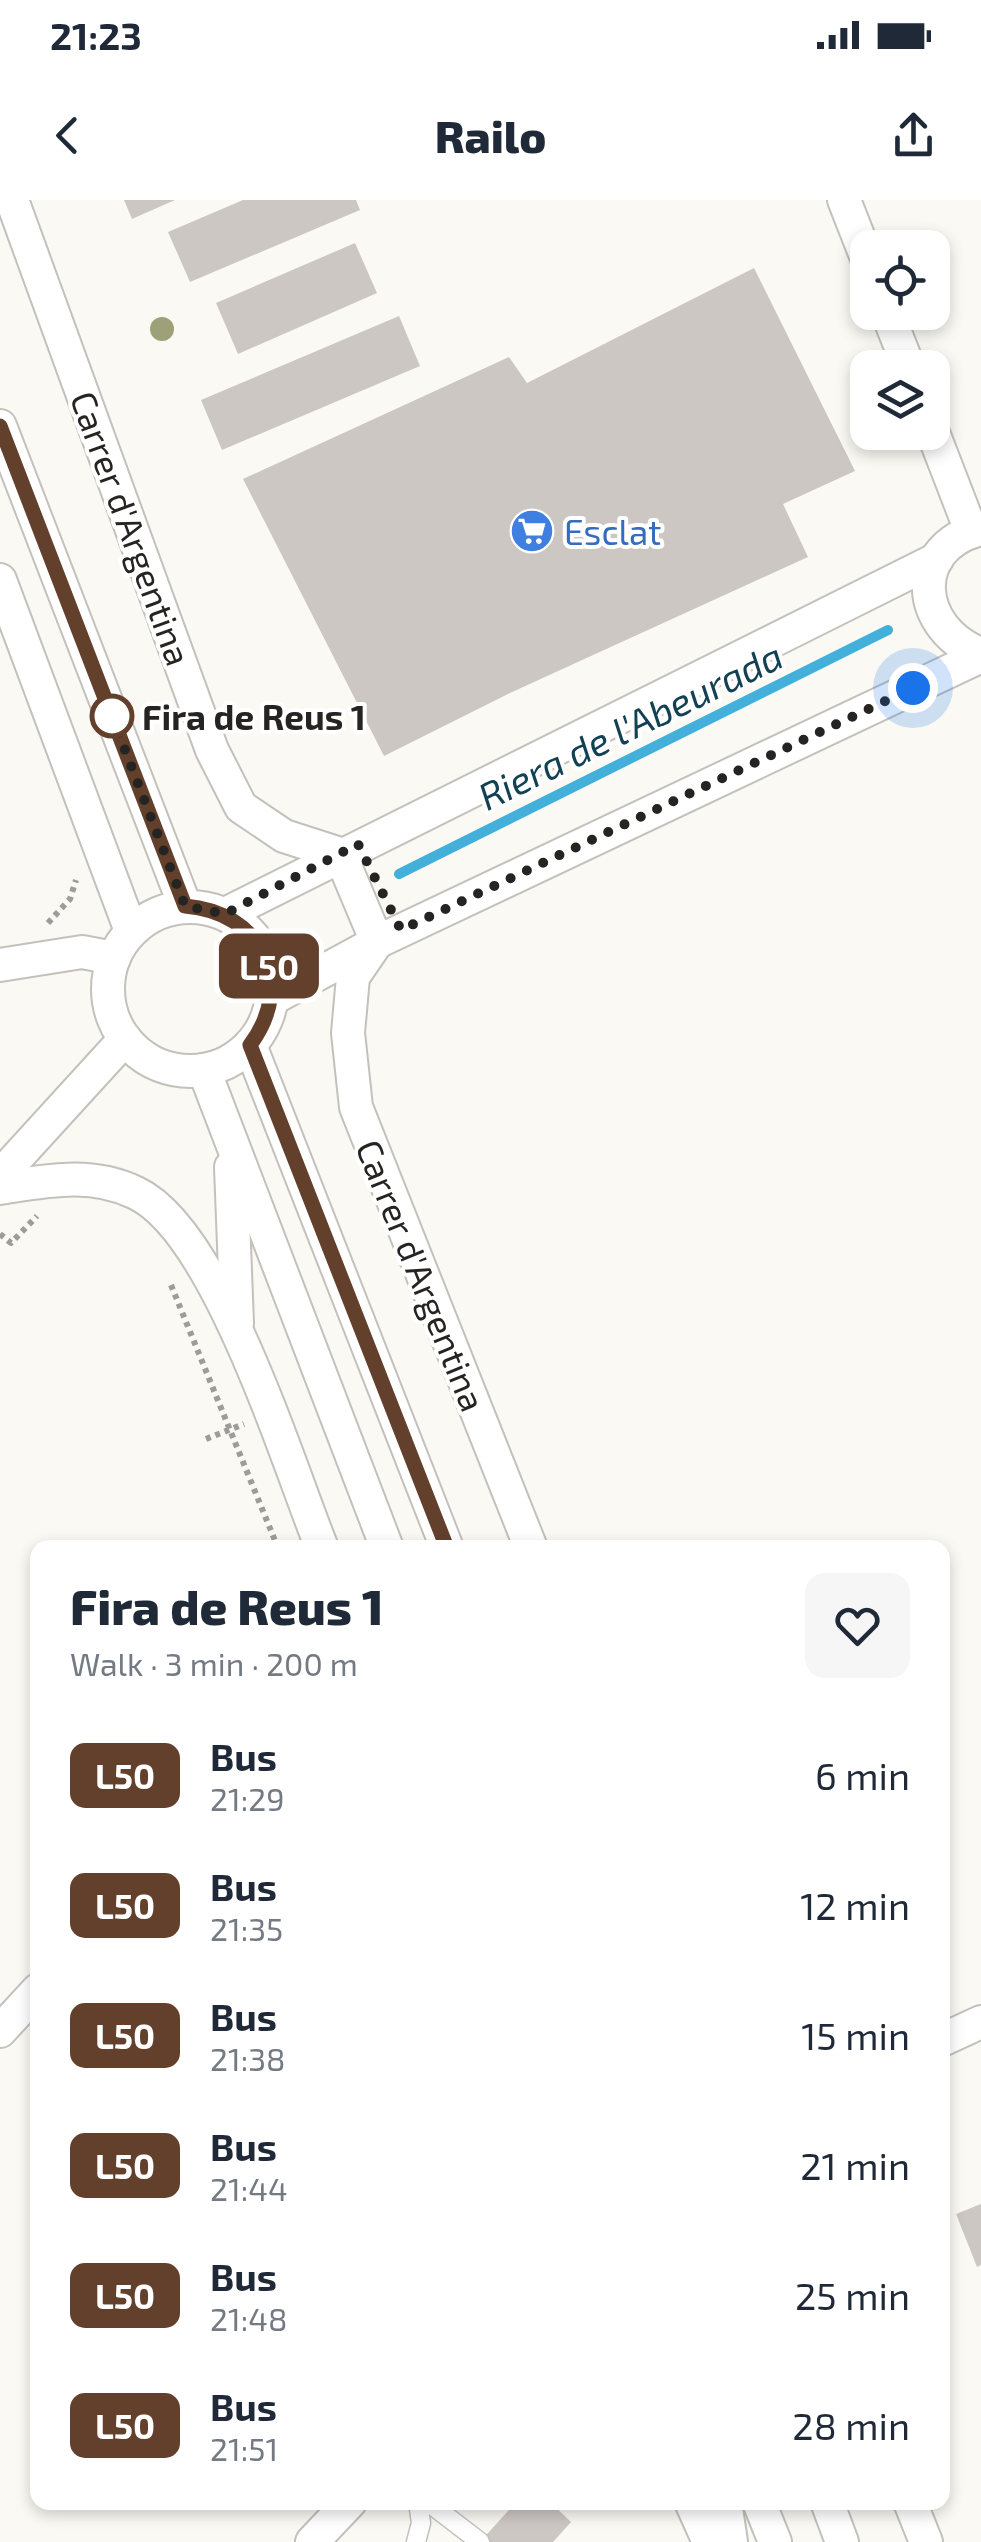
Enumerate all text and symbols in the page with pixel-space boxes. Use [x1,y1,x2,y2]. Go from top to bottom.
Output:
text: 21:23 [50,12,142,58]
icon: back [40,108,95,163]
text: Railo [435,108,546,162]
icon: share [886,108,941,163]
map controls [850,230,950,450]
button: locate [850,230,950,330]
button: layers [850,350,950,450]
street label: Carrer d'Argentina [63,385,201,671]
supermarket icon: Esclat [509,508,555,554]
place label: Esclat [564,510,661,552]
water label: Riera de l'Abeurada [470,631,790,819]
your location [888,663,938,713]
marker: Fira de Reus 1 [91,695,133,737]
place label: Fira de Reus 1 [142,695,366,737]
line badge: L50 [212,934,326,998]
text: L50 [239,945,299,987]
street label: Carrer d'Argentina [348,1133,496,1417]
button: heart [805,1573,910,1678]
text: Fira de Reus 1 [70,1577,384,1635]
text: Walk · 3 min · 200 m [70,1644,358,1682]
text: Bus [210,1733,277,1779]
text: 6 min [815,1752,910,1798]
text: L50 [95,1754,155,1796]
text: 21:29 [210,1779,285,1817]
text: Bus [210,1863,277,1909]
text: 12 min [800,1882,910,1928]
text: L50 [95,1884,155,1926]
text: 21:35 [210,1909,283,1947]
text: Bus [210,1993,277,2039]
text: 15 min [801,2012,910,2058]
text: L50 [95,2014,155,2056]
text: 21:38 [210,2039,286,2077]
text: Bus [210,2123,277,2169]
text: 21 min [800,2142,910,2188]
text: L50 [95,2144,155,2186]
text: 21:44 [210,2169,288,2207]
text: Bus [210,2253,277,2299]
text: 25 min [795,2272,910,2318]
text: L50 [95,2274,155,2316]
text: 21:48 [210,2299,287,2337]
text: Bus [210,2383,277,2429]
text: 28 min [792,2402,910,2448]
text: L50 [95,2404,155,2446]
text: 21:51 [210,2429,278,2467]

